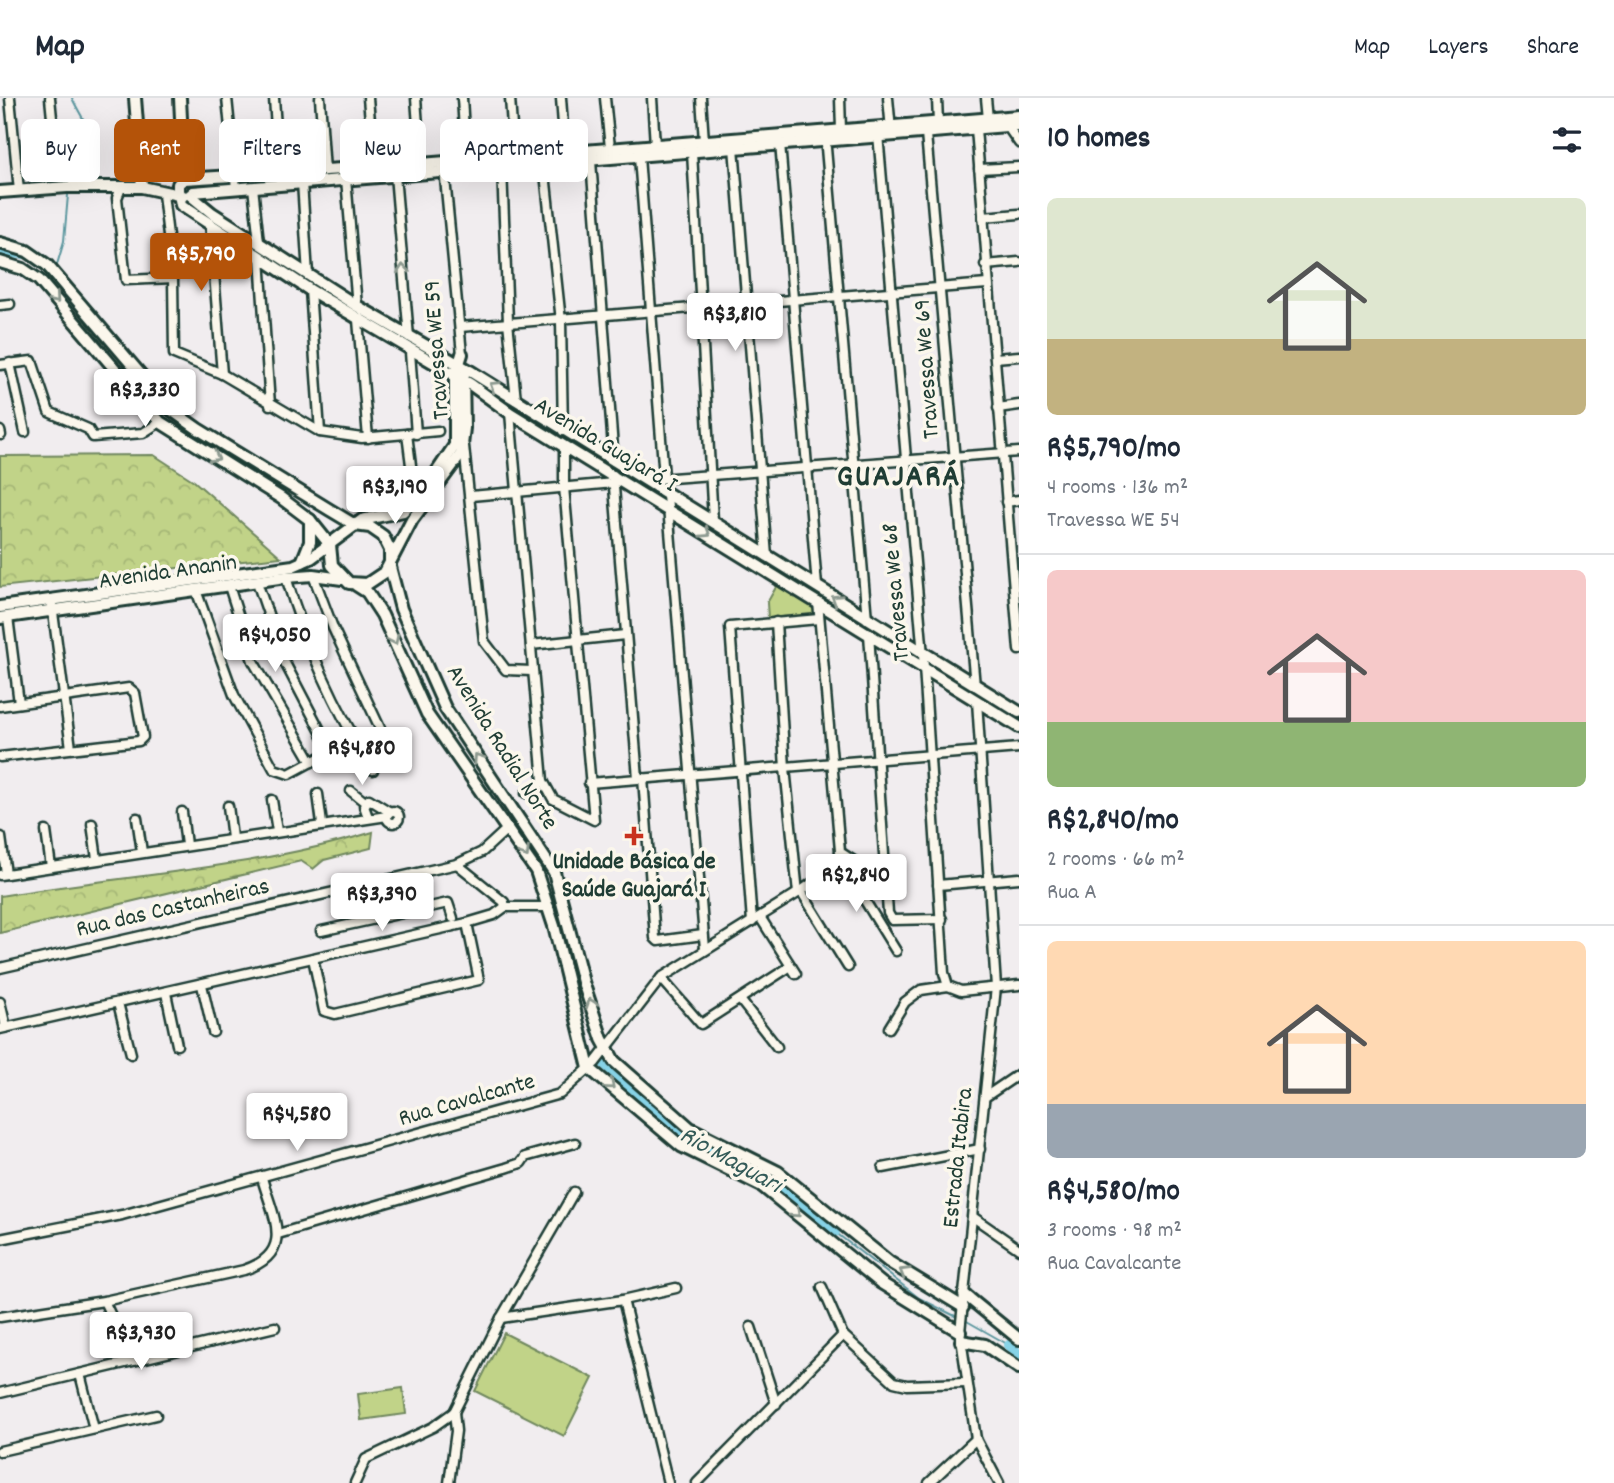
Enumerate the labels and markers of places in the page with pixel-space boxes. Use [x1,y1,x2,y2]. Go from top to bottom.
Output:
pin: R$5,790 [136,234,266,293]
pin: R$3,810 [670,294,800,353]
pin: R$3,330 [80,370,210,429]
pin: R$3,190 [330,466,460,526]
pin: R$4,050 [210,614,340,674]
pin: R$4,880 [297,728,427,787]
marker: Unidade Básica de Saúde Guajará I [624,826,644,846]
place label: Unidade Básica de Saúde Guajará I [553,846,716,908]
pin: R$2,840 [791,854,921,914]
pin: R$3,390 [317,874,447,933]
pin: R$4,580 [232,1094,362,1153]
pin: R$3,930 [76,1312,206,1372]

